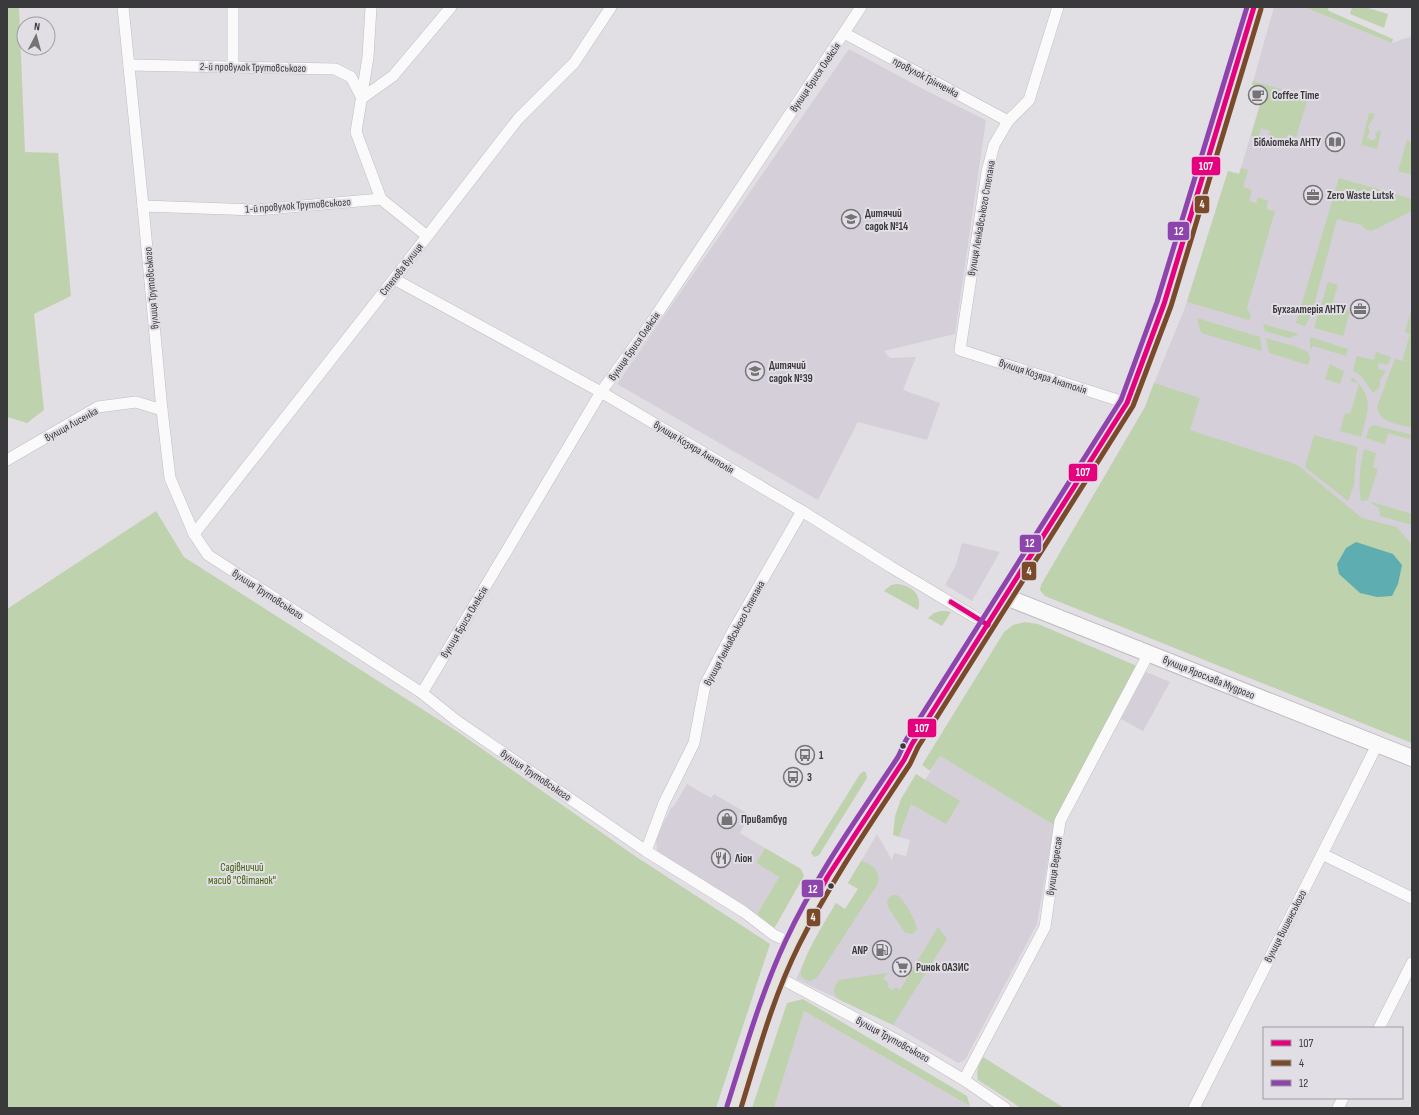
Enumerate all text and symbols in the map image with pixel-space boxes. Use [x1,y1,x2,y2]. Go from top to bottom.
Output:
north arrow [16,16,56,56]
text: N [33,20,41,33]
street label: вулиця Брися Олексія [787,40,843,114]
street label: провулок Грінченка [890,55,961,100]
street label: 2-й провулок Трутовського [200,60,307,75]
cafe icon: Coffee Time [1247,84,1269,106]
place label: Coffee Time [1272,89,1320,102]
library icon: Бібліотека ЛНТУ [1324,131,1346,153]
place label: Бібліотека ЛНТУ [1254,136,1322,149]
line badge: 107 [1191,156,1221,176]
street label: вулиця Ленкавського Степана [965,159,998,277]
text: 107 [1199,160,1213,173]
office icon: Zero Waste Lutsk [1302,184,1324,206]
place label: Zero Waste Lutsk [1327,189,1394,202]
street label: 1-й провулок Трутовського [245,195,352,216]
line badge: 4 [1194,195,1210,214]
text: 4 [1199,198,1205,211]
place label: Дитячий садок №14 [865,207,908,233]
school or university icon: Дитячий садок №14 [840,208,862,230]
line badge: 12 [1167,221,1190,241]
text: 12 [1174,225,1184,238]
street label: Степова вулиця [377,241,426,298]
street label: вулиця Трутовського [141,246,162,330]
office icon: Бухгалтерія ЛНТУ [1349,298,1371,320]
place label: Бухгалтерія ЛНТУ [1272,303,1347,316]
street label: вулиця Брися Олексія [606,309,663,383]
street label: вулиця Козяра Анатолія [997,356,1088,397]
place label: Дитячий садок №39 [769,359,813,385]
school or university icon: Дитячий садок №39 [744,360,766,382]
street label: вулиця Лисенка [42,404,100,444]
street label: вулиця Козяра Анатолія [651,418,736,477]
line badge: 107 [1068,463,1098,482]
text: 107 [1076,466,1090,479]
line badge: 12 [1019,534,1042,553]
text: 12 [1025,537,1035,550]
line badge: 4 [1021,561,1037,581]
text: 4 [1026,565,1032,578]
street label: вулиця Трутовського [230,567,306,623]
street label: вулиця Ленкавського Степана [701,579,768,688]
street label: вулиця Брися Олексія [438,584,491,660]
street label: вулиця Ярослава Мудрого [1161,653,1257,702]
line badge: 107 [907,718,937,738]
text: 107 [915,722,929,735]
unlabelled marker [898,741,908,751]
bus stop icon: 1 [794,744,816,766]
street label: вулиця Трутовського [498,747,574,804]
place label: 1 [819,749,824,762]
bus stop icon: 3 [782,766,804,788]
place label: 3 [807,771,812,784]
shop icon: Приватбуд [716,808,738,830]
place label: Приватбуд [741,813,787,826]
street label: вулиця Вересая [1044,836,1065,896]
restaurant icon: Ліон [710,847,732,869]
place label: Ліон [734,852,752,865]
park label: Садівничий масив "Світанок" [208,861,276,887]
line badge: 12 [801,879,824,898]
unlabelled marker [826,881,836,891]
text: 12 [808,883,818,896]
street label: вулиця Вишенського [1262,888,1309,965]
line badge: 4 [806,908,821,927]
text: 4 [810,911,816,924]
fuel station icon: ANP [871,939,893,961]
place label: ANP [851,944,868,957]
supermarket icon: Ринок ОАЗИС [891,956,913,978]
place label: Ринок ОАЗИС [916,961,970,974]
street label: вулиця Трутовського [854,1014,932,1065]
legend [1263,1027,1403,1099]
text: 107 [1299,1036,1314,1051]
text: 4 [1299,1056,1304,1071]
text: 12 [1299,1076,1308,1091]

